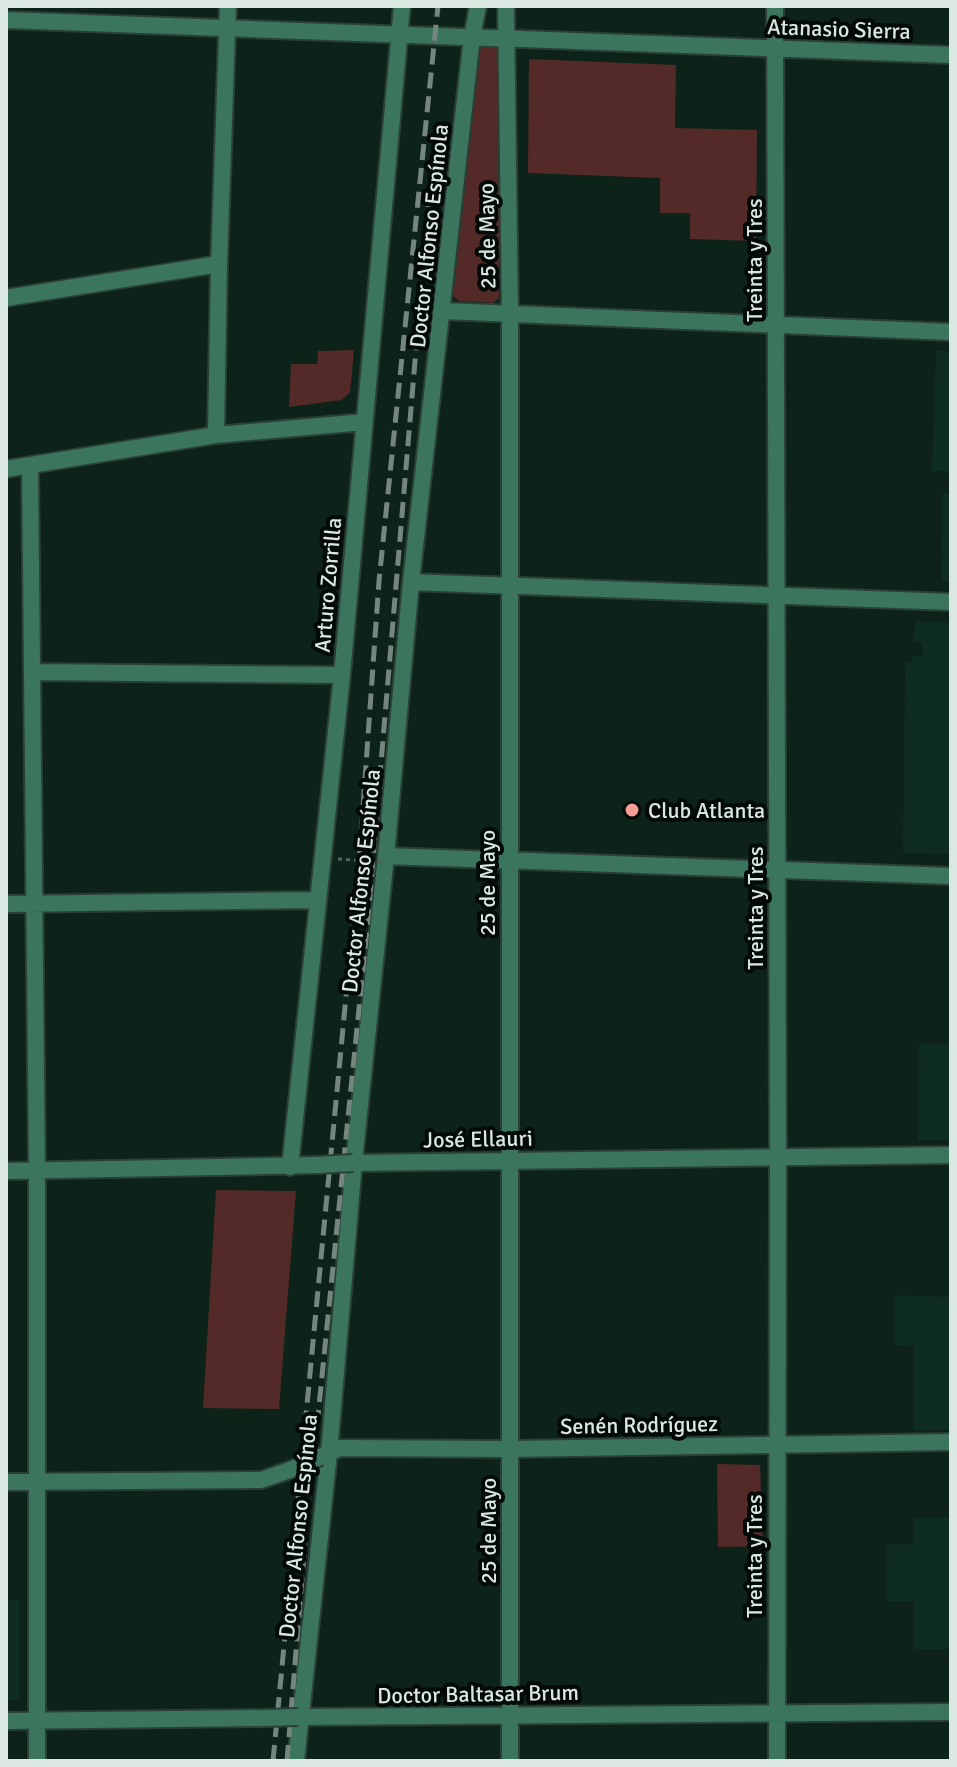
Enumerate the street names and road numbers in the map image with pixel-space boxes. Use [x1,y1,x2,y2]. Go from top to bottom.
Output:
street label: Atanasio Sierra [767,13,911,45]
street label: Doctor Alfonso Espínola [404,123,454,349]
street label: 25 de Mayo [473,183,501,289]
street label: Treinta y Tres [741,198,768,322]
street label: Arturo Zorrilla [309,516,347,654]
street label: Doctor Alfonso Espínola [336,768,386,994]
street label: 25 de Mayo [474,830,501,936]
street label: Treinta y Tres [742,846,769,970]
street label: José Ellauri [423,1125,533,1153]
street label: Senén Rodríguez [560,1410,718,1440]
street label: Doctor Alfonso Espínola [273,1413,323,1639]
street label: 25 de Mayo [475,1478,502,1584]
street label: Treinta y Tres [741,1494,768,1618]
street label: Doctor Baltasar Brum [377,1679,579,1709]

